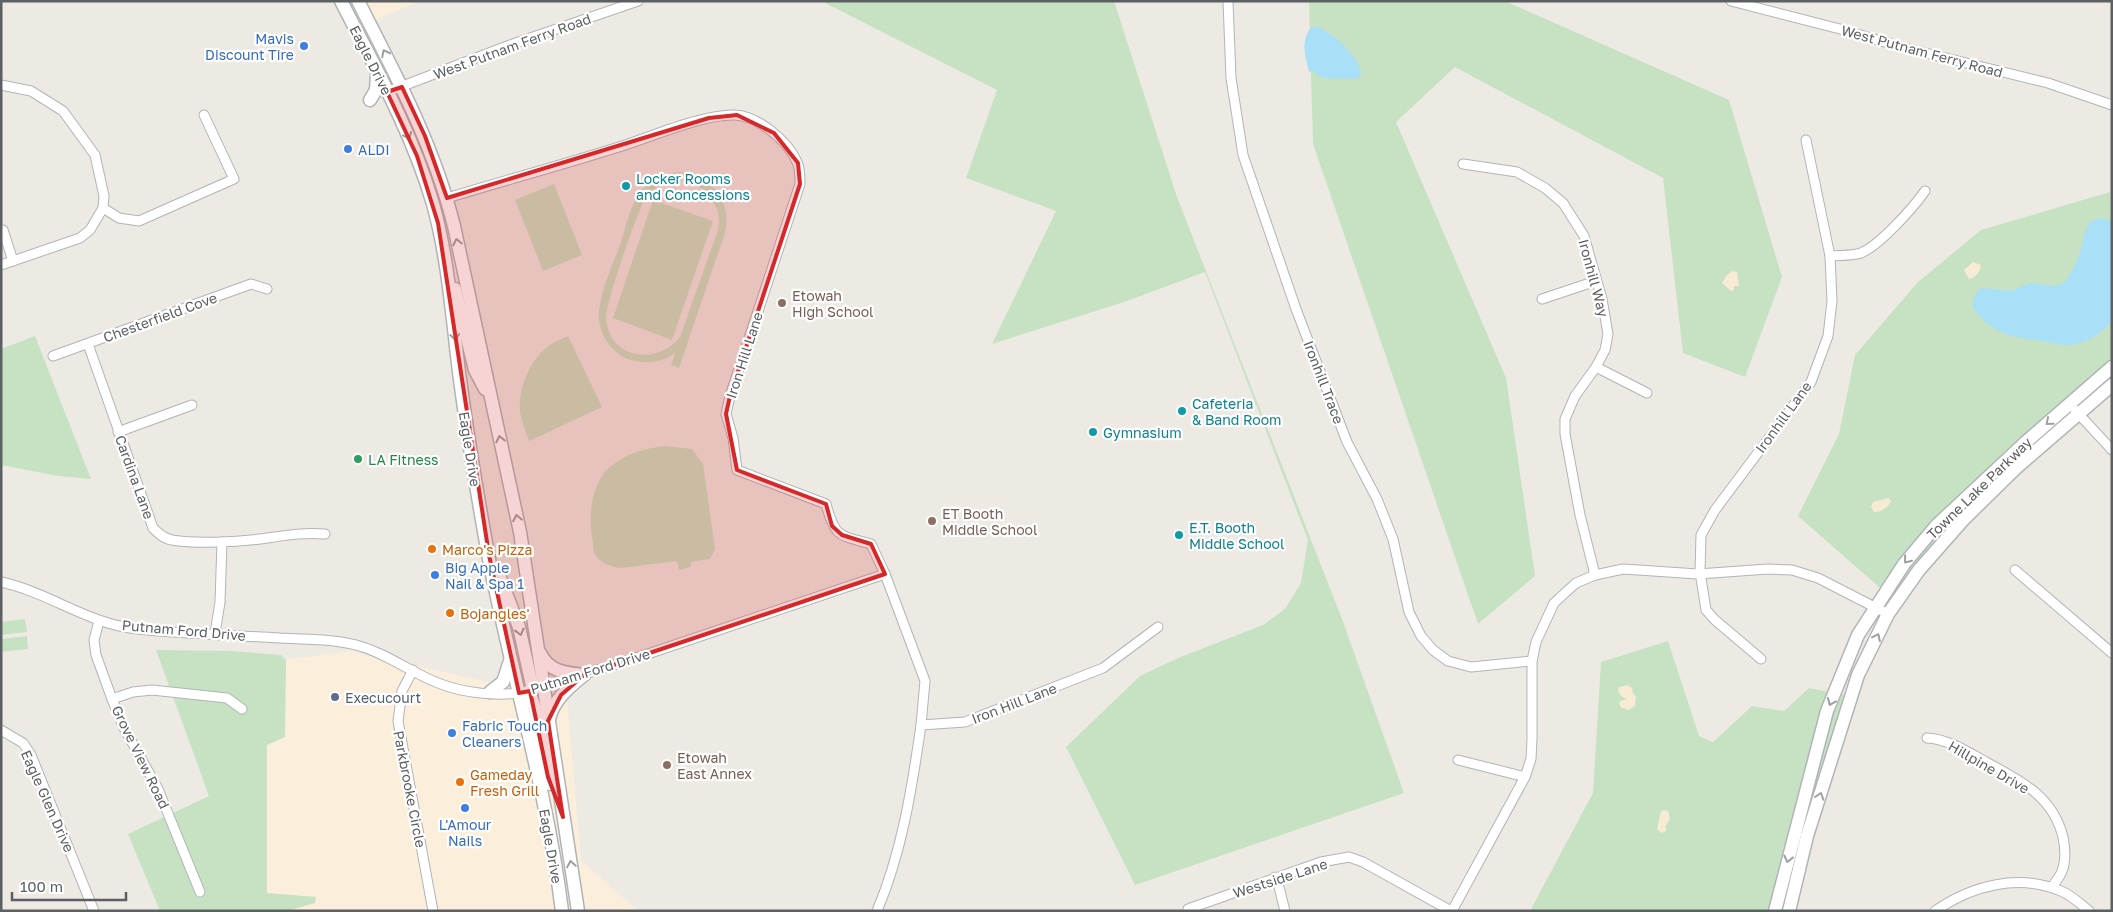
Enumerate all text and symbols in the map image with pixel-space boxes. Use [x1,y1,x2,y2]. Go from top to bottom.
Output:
street label: West Putnam Ferry Road [431,10,593,82]
street label: West Putnam Ferry Road [1839,21,2005,81]
street label: Eagle Drive [346,22,396,98]
place label: Mavis Discount Tire [205,30,294,63]
marker: Mavis Discount Tire [298,40,310,52]
one-way arrow [381,49,391,58]
one-way arrow [401,131,412,140]
place label: ALDI [358,141,390,158]
marker: ALDI [342,143,354,155]
place label: Locker Rooms and Concessions [636,170,750,203]
marker: Locker Rooms and Concessions [620,180,632,192]
street label: Ironhill Way [1575,237,1613,319]
one-way arrow [452,238,463,247]
place label: Etowah High School [792,287,874,320]
street label: Chesterfield Cove [101,289,219,345]
marker: Etowah High School [776,297,788,309]
street label: Iron Hill Lane [722,310,766,400]
one-way arrow [449,334,460,342]
street label: Ironhill Trace [1300,338,1348,426]
street label: Ironhill Lane [1751,378,1815,456]
place label: Cafeteria & Band Room [1192,395,1281,428]
marker: Cafeteria & Band Room [1176,405,1188,417]
street label: Eagle Drive [456,410,484,488]
one-way arrow [2045,417,2054,426]
place label: Gymnasium [1103,424,1182,441]
marker: Gymnasium [1087,426,1099,438]
street label: Cardina Lane [112,433,158,521]
street label: Towne Lake Parkway [1923,433,2035,543]
one-way arrow [495,434,506,443]
place label: LA Fitness [368,451,439,468]
marker: LA Fitness [352,453,364,465]
place label: ET Booth Middle School [942,505,1037,538]
one-way arrow [512,513,523,522]
marker: ET Booth Middle School [926,515,938,527]
place label: E.T. Booth Middle School [1189,519,1284,552]
marker: E.T. Booth Middle School [1173,529,1185,541]
place label: Marco's Pizza [442,541,532,558]
marker: Marco's Pizza [426,543,438,555]
one-way arrow [1905,554,1913,563]
place label: Big Apple Nail & Spa 1 [445,559,524,592]
marker: Big Apple Nail & Spa 1 [429,569,441,581]
place label: Bojangles' [460,605,530,622]
marker: Bojangles' [444,607,456,619]
street label: Putnam Ford Drive [121,616,247,644]
one-way arrow [514,628,525,637]
one-way arrow [1870,633,1881,642]
street label: Putnam Ford Drive [528,645,652,697]
street label: Iron Hill Lane [969,679,1059,727]
place label: Execucourt [345,689,421,706]
marker: Execucourt [329,691,341,703]
one-way arrow [1826,697,1837,706]
street label: Grove View Road [109,703,173,811]
place label: Fabric Touch Cleaners [462,717,547,750]
marker: Fabric Touch Cleaners [446,727,458,739]
street label: Parkbrooke Circle [390,729,430,849]
street label: Hillpine Drive [1946,737,2032,797]
street label: Eagle Glen Drive [18,747,78,855]
place label: Etowah East Annex [677,749,752,782]
marker: Etowah East Annex [661,759,673,771]
place label: Gameday Fresh Grill [470,766,539,799]
marker: Gameday Fresh Grill [454,776,466,788]
one-way arrow [1814,792,1824,801]
marker: L'Amour Nails [459,802,471,814]
street label: Eagle Drive [536,807,566,885]
place label: L'Amour Nails [439,816,492,849]
one-way arrow [1784,854,1794,863]
street label: Westside Lane [1231,855,1329,901]
one-way arrow [566,859,576,868]
scale bar [12,870,126,902]
text: 100 m [20,877,63,895]

